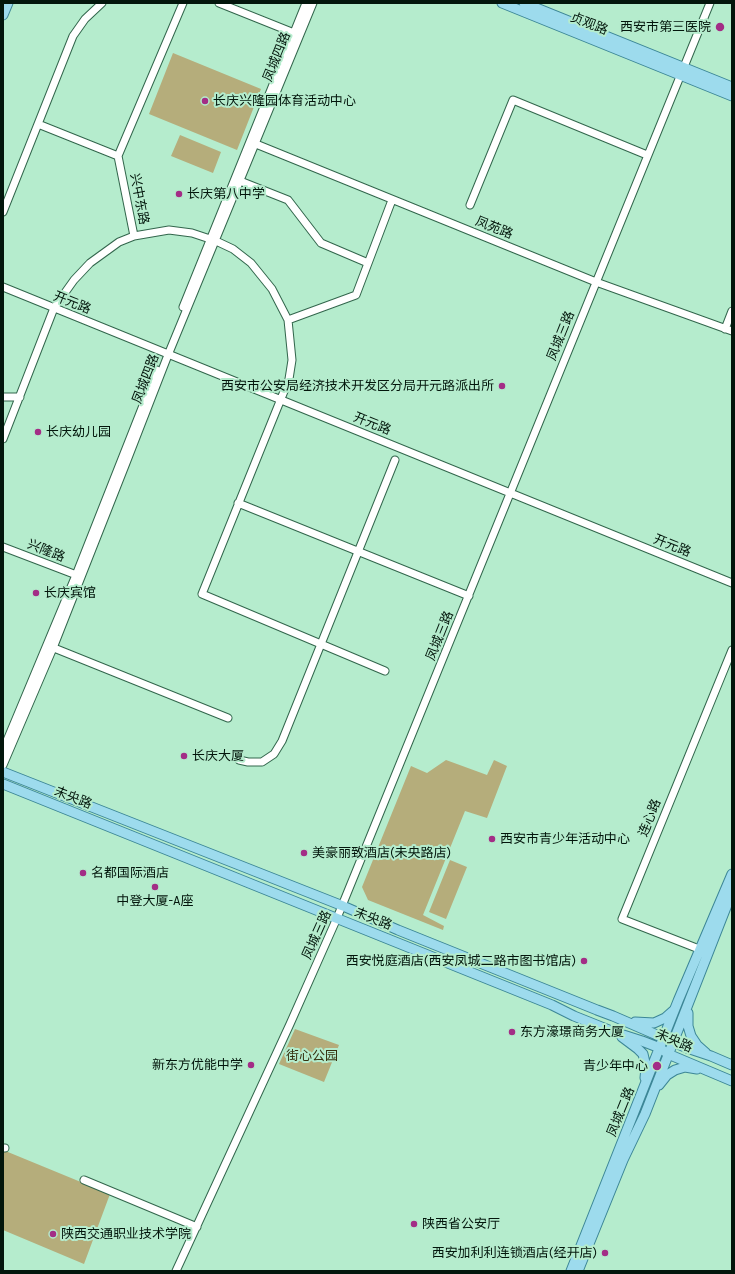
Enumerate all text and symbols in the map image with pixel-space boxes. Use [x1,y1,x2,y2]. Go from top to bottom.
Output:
street label: 贞观路 [568,9,610,39]
place label: 西安市第三医院 [620,19,711,35]
marker: 西安市第三医院 [714,21,726,33]
street label: 凤城四路 [260,30,294,84]
place label: 长庆兴隆园体育活动中心 [213,93,356,109]
marker: 长庆兴隆园体育活动中心 [200,96,210,106]
street label: 兴中东路 [126,172,152,226]
place label: 长庆第八中学 [187,186,265,202]
marker: 长庆第八中学 [174,189,184,199]
street label: 凤苑路 [473,213,515,243]
street label: 开元路 [51,288,93,318]
street label: 凤城三路 [544,309,578,363]
street label: 凤城四路 [129,352,163,406]
place label: 西安市公安局经济技术开发区分局开元路派出所 [221,378,494,394]
marker: 西安市公安局经济技术开发区分局开元路派出所 [497,381,507,391]
street label: 开元路 [351,409,393,439]
place label: 长庆幼儿园 [46,424,111,440]
marker: 长庆幼儿园 [33,427,43,437]
street label: 开元路 [651,531,693,561]
street label: 兴隆路 [25,536,67,566]
place label: 长庆宾馆 [44,585,96,601]
marker: 长庆宾馆 [31,588,41,598]
street label: 凤城三路 [423,609,457,663]
place label: 长庆大厦 [192,748,244,764]
marker: 长庆大厦 [179,751,189,761]
street label: 未央路 [52,783,94,813]
street label: 连心路 [635,797,665,839]
place label: 西安市青少年活动中心 [500,831,630,847]
marker: 西安市青少年活动中心 [487,834,497,844]
place label: 美豪丽致酒店(未央路店) [312,845,451,861]
marker: 美豪丽致酒店(未央路店) [299,848,309,858]
place label: 名都国际酒店 [91,865,169,881]
marker: 名都国际酒店 [78,868,88,878]
marker: 中登大厦-A座 [150,882,160,892]
place label: 中登大厦-A座 [117,893,193,909]
street label: 未央路 [352,904,394,934]
street label: 凤城三路 [299,908,335,962]
place label: 西安悦庭酒店(西安凤城二路市图书馆店) [346,953,576,969]
marker: 西安悦庭酒店(西安凤城二路市图书馆店) [579,956,589,966]
place label: 东方濠璟商务大厦 [520,1024,624,1040]
street label: 未央路 [653,1026,695,1056]
marker: 东方濠璟商务大厦 [507,1027,517,1037]
park label: 街心公园 [286,1048,338,1064]
place label: 新东方优能中学 [152,1057,243,1073]
place label: 青少年中心 [583,1058,648,1074]
marker: 新东方优能中学 [246,1060,256,1070]
marker: 青少年中心 [651,1060,663,1072]
street label: 凤城二路 [604,1085,638,1139]
place label: 陕西省公安厅 [422,1216,500,1232]
marker: 陕西省公安厅 [409,1219,419,1229]
place label: 陕西交通职业技术学院 [61,1226,191,1242]
marker: 陕西交通职业技术学院 [48,1229,58,1239]
place label: 西安加利利连锁酒店(经开店) [432,1245,597,1261]
marker: 西安加利利连锁酒店(经开店) [600,1248,610,1258]

